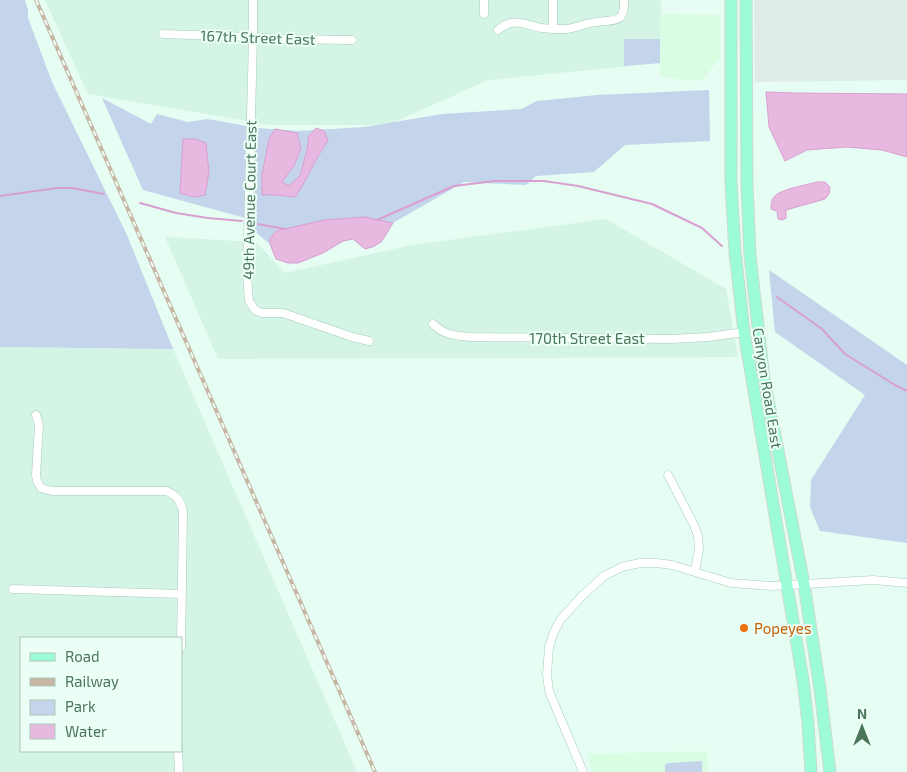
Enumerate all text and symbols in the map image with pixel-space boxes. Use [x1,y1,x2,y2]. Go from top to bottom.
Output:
street label: 167th Street East [200,26,316,48]
street label: 49th Avenue Court East [239,120,259,280]
street label: Canyon Road East [750,326,786,450]
street label: 170th Street East [529,329,645,347]
place label: Popeyes [754,619,812,637]
marker: Popeyes [738,622,750,634]
legend [20,637,182,752]
text: Road [65,647,100,665]
text: Railway [65,672,119,690]
text: Park [65,697,96,715]
north arrow [837,702,887,752]
text: N [857,705,867,722]
text: Water [65,722,107,740]

